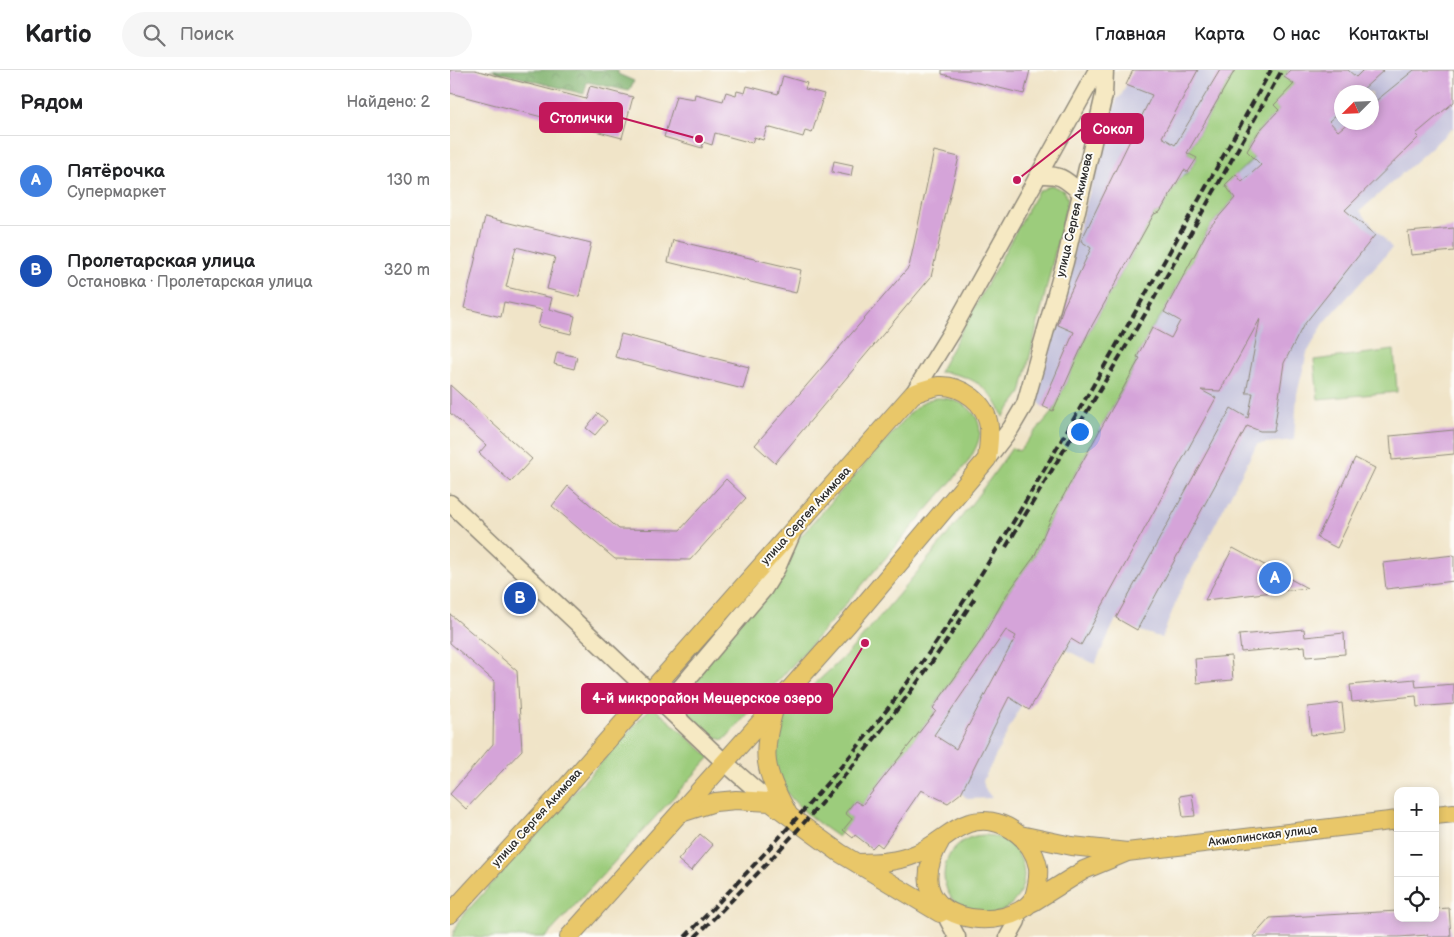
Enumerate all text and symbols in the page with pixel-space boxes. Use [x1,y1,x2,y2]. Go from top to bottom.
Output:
search box [122,12,472,57]
text: Kartio [25,20,92,49]
icon: search [140,21,168,49]
text: Поиск [180,23,234,46]
text: Главная [1095,24,1166,45]
text: Карта [1194,24,1245,45]
text: О нас [1273,24,1320,45]
text: Контакты [1348,24,1429,45]
north arrow [1334,85,1379,130]
text: Рядом [20,90,83,115]
text: Найдено: 2 [346,93,430,112]
callout: Столички [540,103,622,132]
text: Столички [550,110,612,127]
callout: Сокол [1082,114,1143,143]
text: Сокол [1093,121,1133,138]
street label: улица Сергея Акимова [1053,151,1097,279]
text: Пятёрочка [67,160,165,183]
text: A [31,171,41,190]
text: 130 m [387,171,430,190]
text: Супермаркет [67,183,166,202]
text: Пролетарская улица [67,250,255,273]
text: B [30,261,42,280]
text: 320 m [384,261,430,280]
text: Остановка · Пролетарская улица [67,273,313,292]
your location [1067,419,1093,445]
street label: улица Сергея Акимова [758,464,854,568]
pin: A [1259,559,1291,597]
pin: B [504,579,536,617]
callout: 4-й микрорайон Мещерское озеро [582,684,832,713]
text: 4-й микрорайон Мещерское озеро [592,690,822,707]
street label: улица Сергея Акимова [489,766,585,870]
map controls [1394,787,1439,922]
button: + [1394,787,1439,832]
street label: Акмолинская улица [1206,822,1319,850]
button: − [1394,832,1439,877]
button: locate [1394,877,1439,922]

